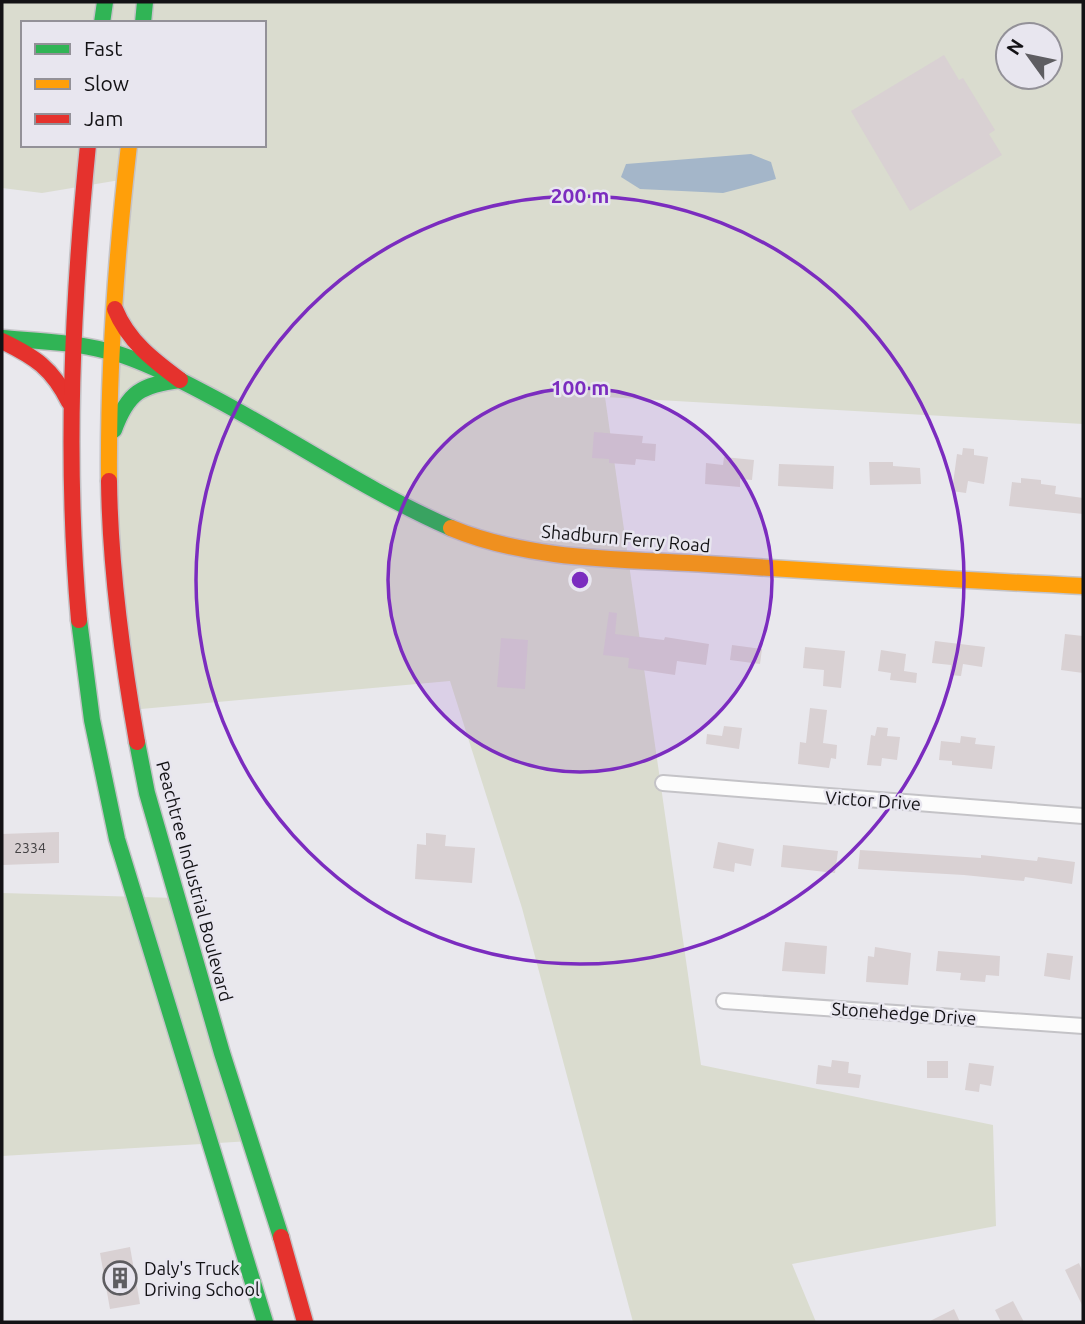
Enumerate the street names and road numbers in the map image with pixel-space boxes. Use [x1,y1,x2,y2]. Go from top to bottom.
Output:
street label: Shadburn Ferry Road [541,521,711,555]
street label: Peachtree Industrial Boulevard [153,759,237,1003]
street label: Victor Drive [825,787,921,813]
street label: Stonehedge Drive [831,998,977,1028]

